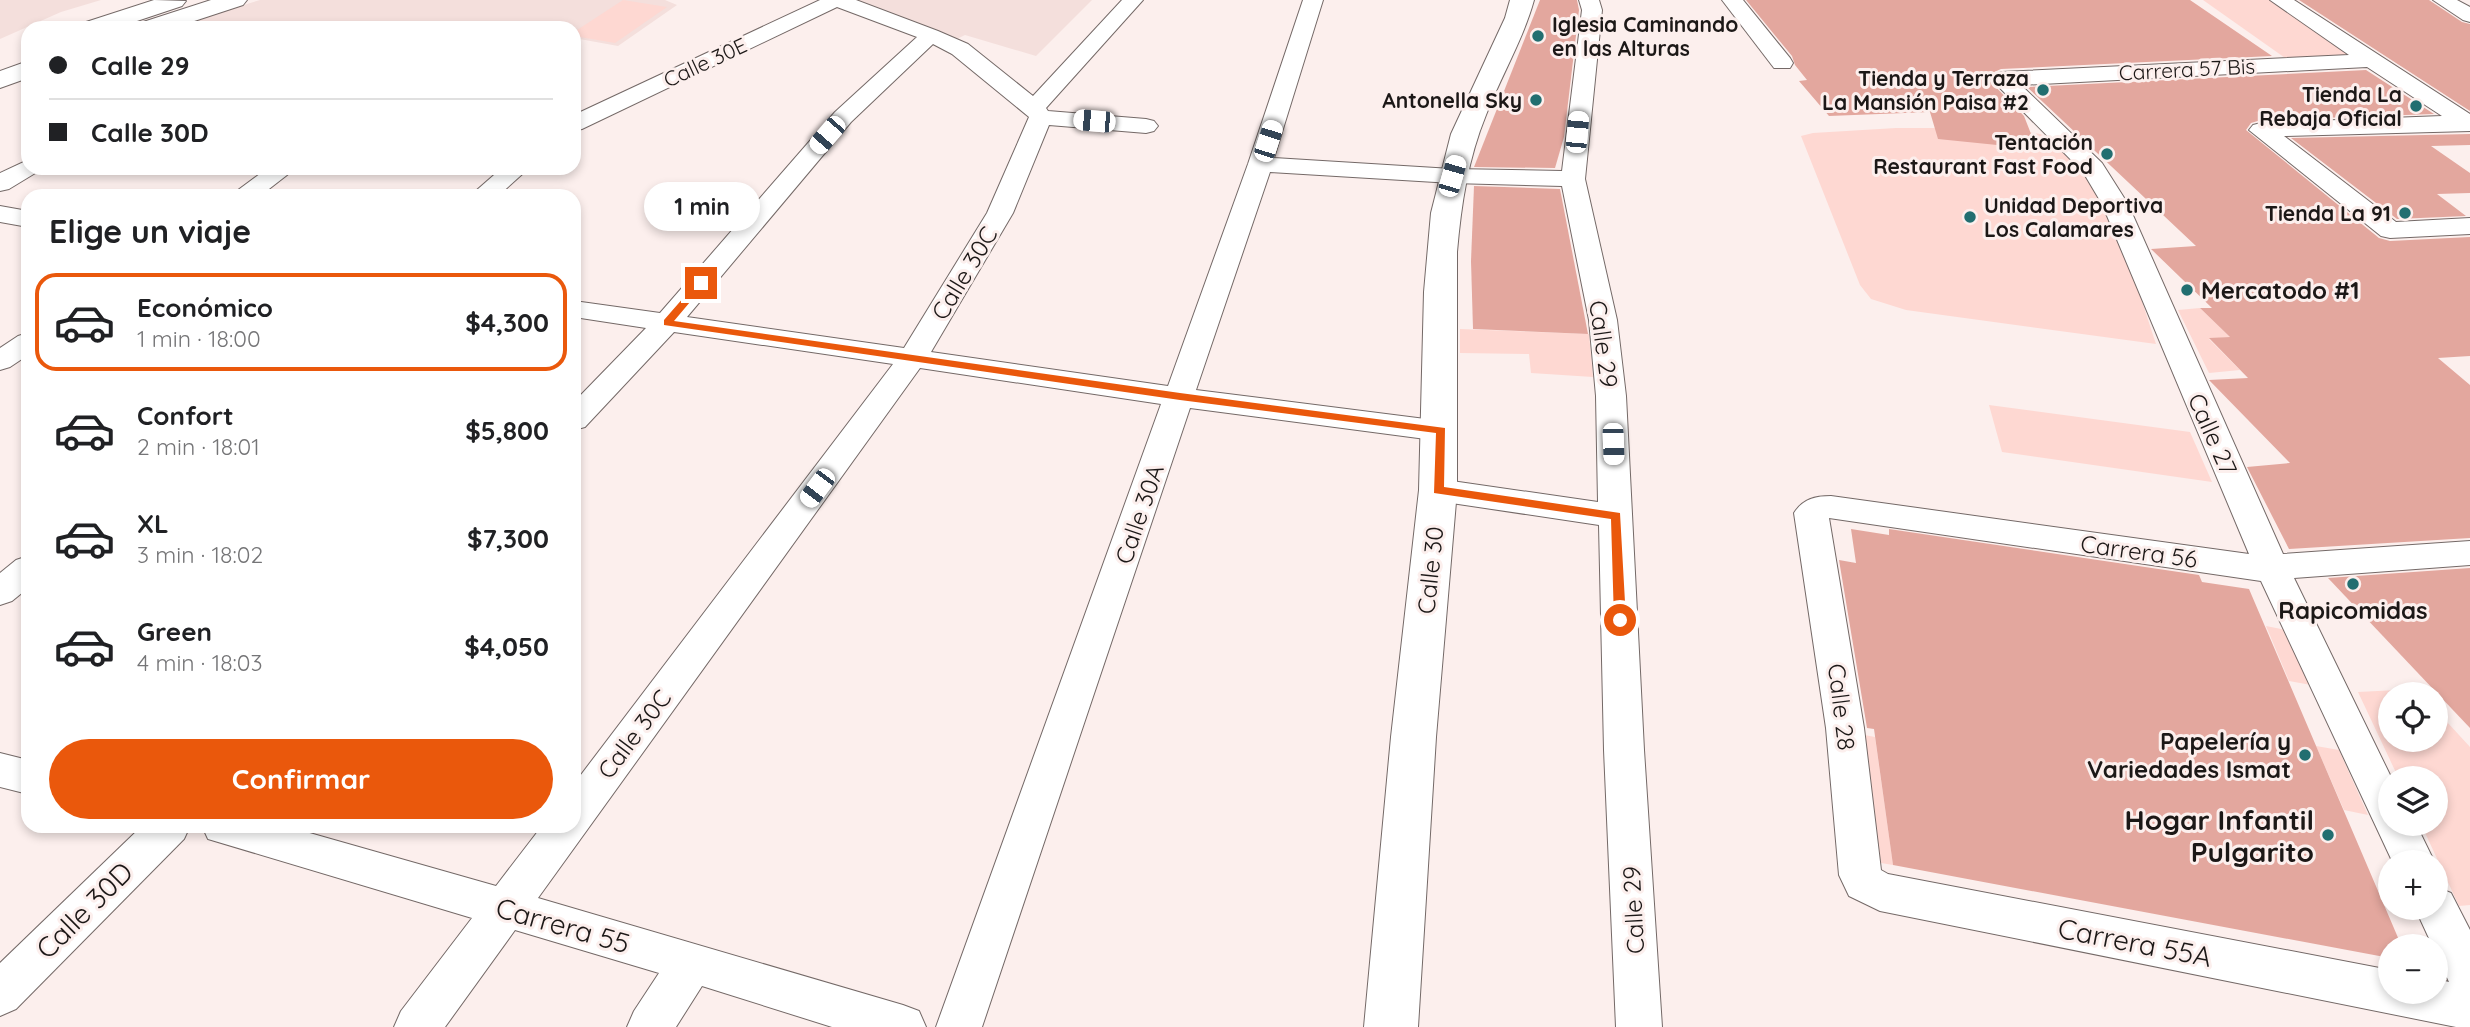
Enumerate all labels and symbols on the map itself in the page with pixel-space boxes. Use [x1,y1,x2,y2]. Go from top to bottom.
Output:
place label: Iglesia Caminando en las Alturas [1552,11,1738,61]
marker: Iglesia Caminando en las Alturas [1530,28,1546,44]
street label: Calle 30E [659,31,751,93]
street label: Carrera 57 Bis [2118,52,2256,86]
place label: Tienda y Terraza La Mansión Paisa #2 [1822,65,2029,115]
place label: Tienda La Rebaja Oficial [2259,81,2402,131]
marker: Tienda y Terraza La Mansión Paisa #2 [2035,82,2051,98]
place label: Antonella Sky [1382,87,1522,113]
marker: Antonella Sky [1528,92,1544,108]
marker: Tienda La Rebaja Oficial [2408,98,2424,114]
car [1073,109,1116,133]
car [1565,110,1590,154]
car [806,112,849,158]
car [1252,118,1285,164]
place label: Tentación Restaurant Fast Food [1873,129,2093,179]
marker: Tentación Restaurant Fast Food [2099,146,2115,162]
car [1437,153,1468,199]
callout: 1 min [643,182,759,230]
place label: Unidad Deportiva Los Calamares [1984,192,2163,242]
place label: Tienda La 91 [2265,200,2391,226]
marker: Tienda La 91 [2397,205,2413,221]
marker: Unidad Deportiva Los Calamares [1962,209,1978,225]
street label: Calle 30C [924,221,1004,325]
route end [685,267,717,299]
place label: Mercatodo #1 [2201,275,2360,305]
marker: Mercatodo #1 [2179,282,2195,298]
street label: Calle 29 [1583,298,1625,390]
street label: Calle 27 [2182,388,2244,480]
car [1602,423,1625,465]
street label: Calle 30A [1108,460,1170,568]
car [796,465,839,511]
street label: Calle 30 [1410,525,1450,615]
street label: Carrera 56 [2079,528,2199,574]
marker: Rapicomidas [2345,576,2361,592]
place label: Rapicomidas [2278,595,2428,625]
route start [1604,604,1636,636]
street label: Calle 28 [1822,662,1862,752]
street label: Calle 30C [591,684,677,784]
place label: Papelería y Variedades Ismat [2087,726,2291,784]
marker: Papelería y Variedades Ismat [2297,747,2313,763]
place label: Hogar Infantil Pulgarito [2125,802,2314,869]
marker: Hogar Infantil Pulgarito [2320,827,2336,843]
street label: Calle 30D [28,854,140,966]
street label: Calle 29 [1616,865,1650,955]
street label: Carrera 55 [492,889,634,961]
street label: Carrera 55A [2055,910,2215,974]

